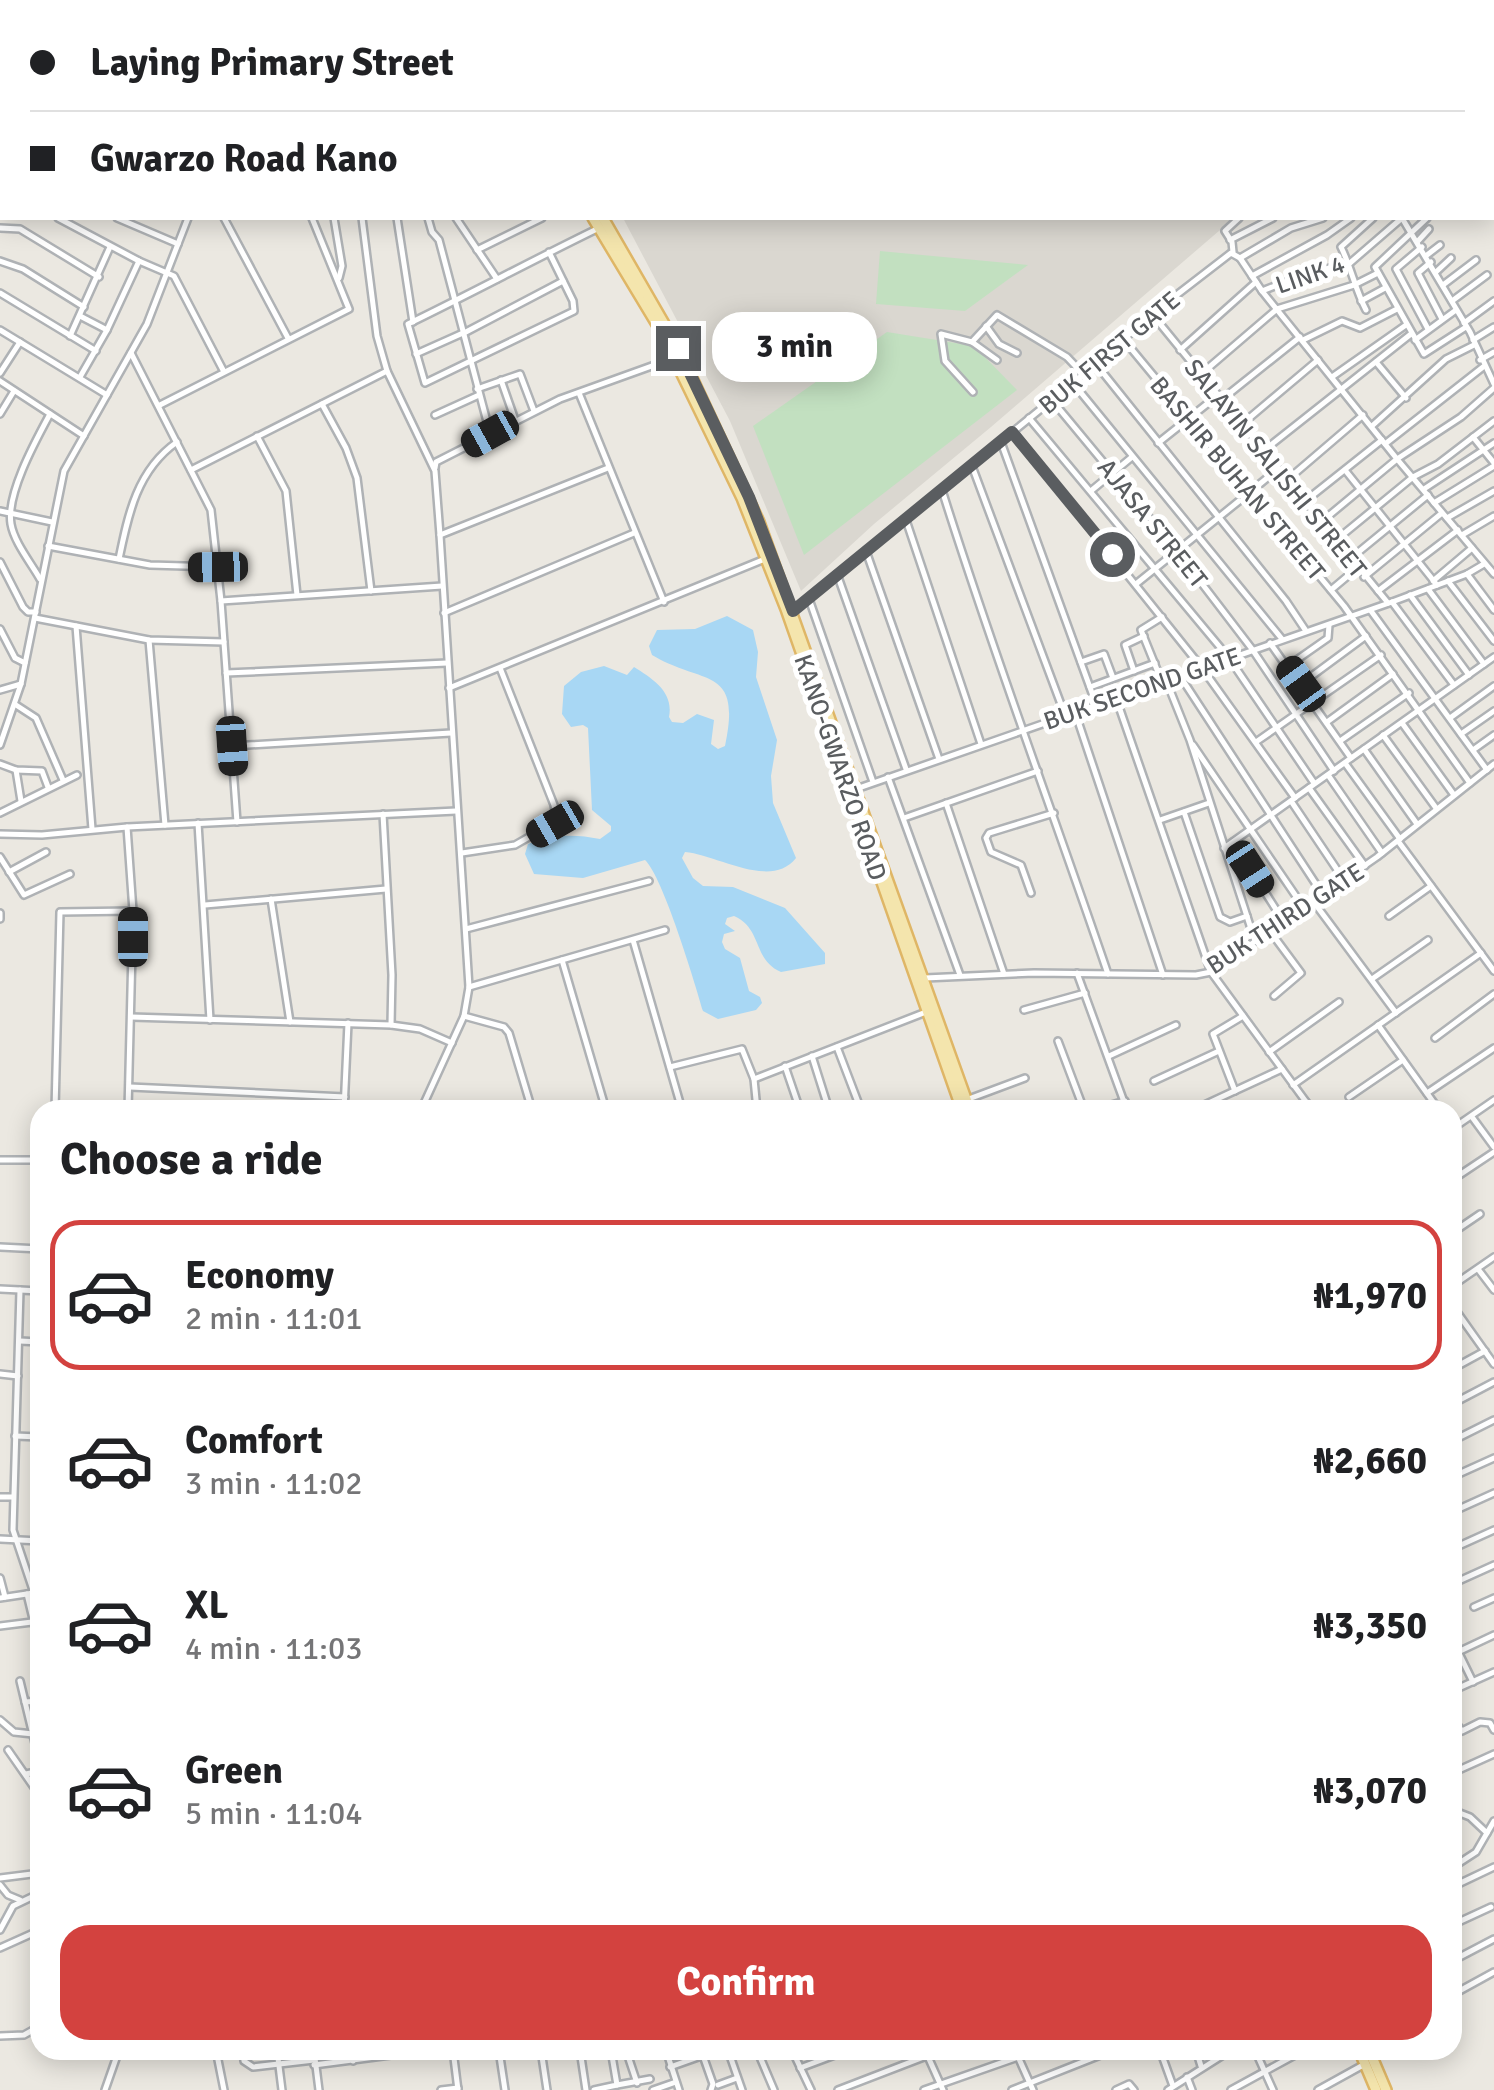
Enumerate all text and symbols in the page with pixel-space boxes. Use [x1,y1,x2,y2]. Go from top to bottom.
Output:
text: Laying Primary Street [90,39,454,86]
text: Gwarzo Road Kano [90,135,398,182]
street label: LINK 4 [1272,248,1349,301]
street label: BUK FIRST GATE [1032,284,1186,420]
callout: 3 min [713,313,878,383]
route end [656,326,701,371]
text: 3 min [756,327,833,366]
street label: SALAYIN SALISHI STREET [1178,353,1374,584]
street label: BASHIR BUHAN STREET [1143,370,1332,587]
car [456,406,524,462]
street label: AJASA STREET [1091,452,1215,595]
route start [1090,532,1135,577]
car [188,551,248,583]
street label: BUK SECOND GATE [1039,640,1245,737]
street label: KANO-GWARZO ROAD [787,650,894,884]
car [1271,651,1331,717]
car [215,715,249,777]
car [522,796,588,852]
car [1221,836,1279,902]
street label: BUK THIRD GATE [1201,856,1370,981]
car [118,907,148,967]
text: Choose a ride [60,1132,323,1187]
icon: car [65,1250,155,1340]
text: Economy [185,1252,334,1299]
text: ₦1,970 [1313,1272,1427,1319]
text: 2 min · 11:01 [185,1299,363,1338]
icon: car [65,1415,155,1505]
text: Comfort [185,1417,323,1464]
text: ₦2,660 [1313,1437,1427,1484]
text: 3 min · 11:02 [185,1464,363,1503]
icon: car [65,1580,155,1670]
text: XL [185,1582,228,1629]
text: ₦3,350 [1313,1602,1427,1649]
text: 4 min · 11:03 [185,1629,363,1668]
icon: car [65,1745,155,1835]
text: Green [185,1747,283,1794]
text: ₦3,070 [1313,1767,1427,1814]
text: 5 min · 11:04 [185,1794,363,1833]
button: Confirm [60,1925,1432,2040]

